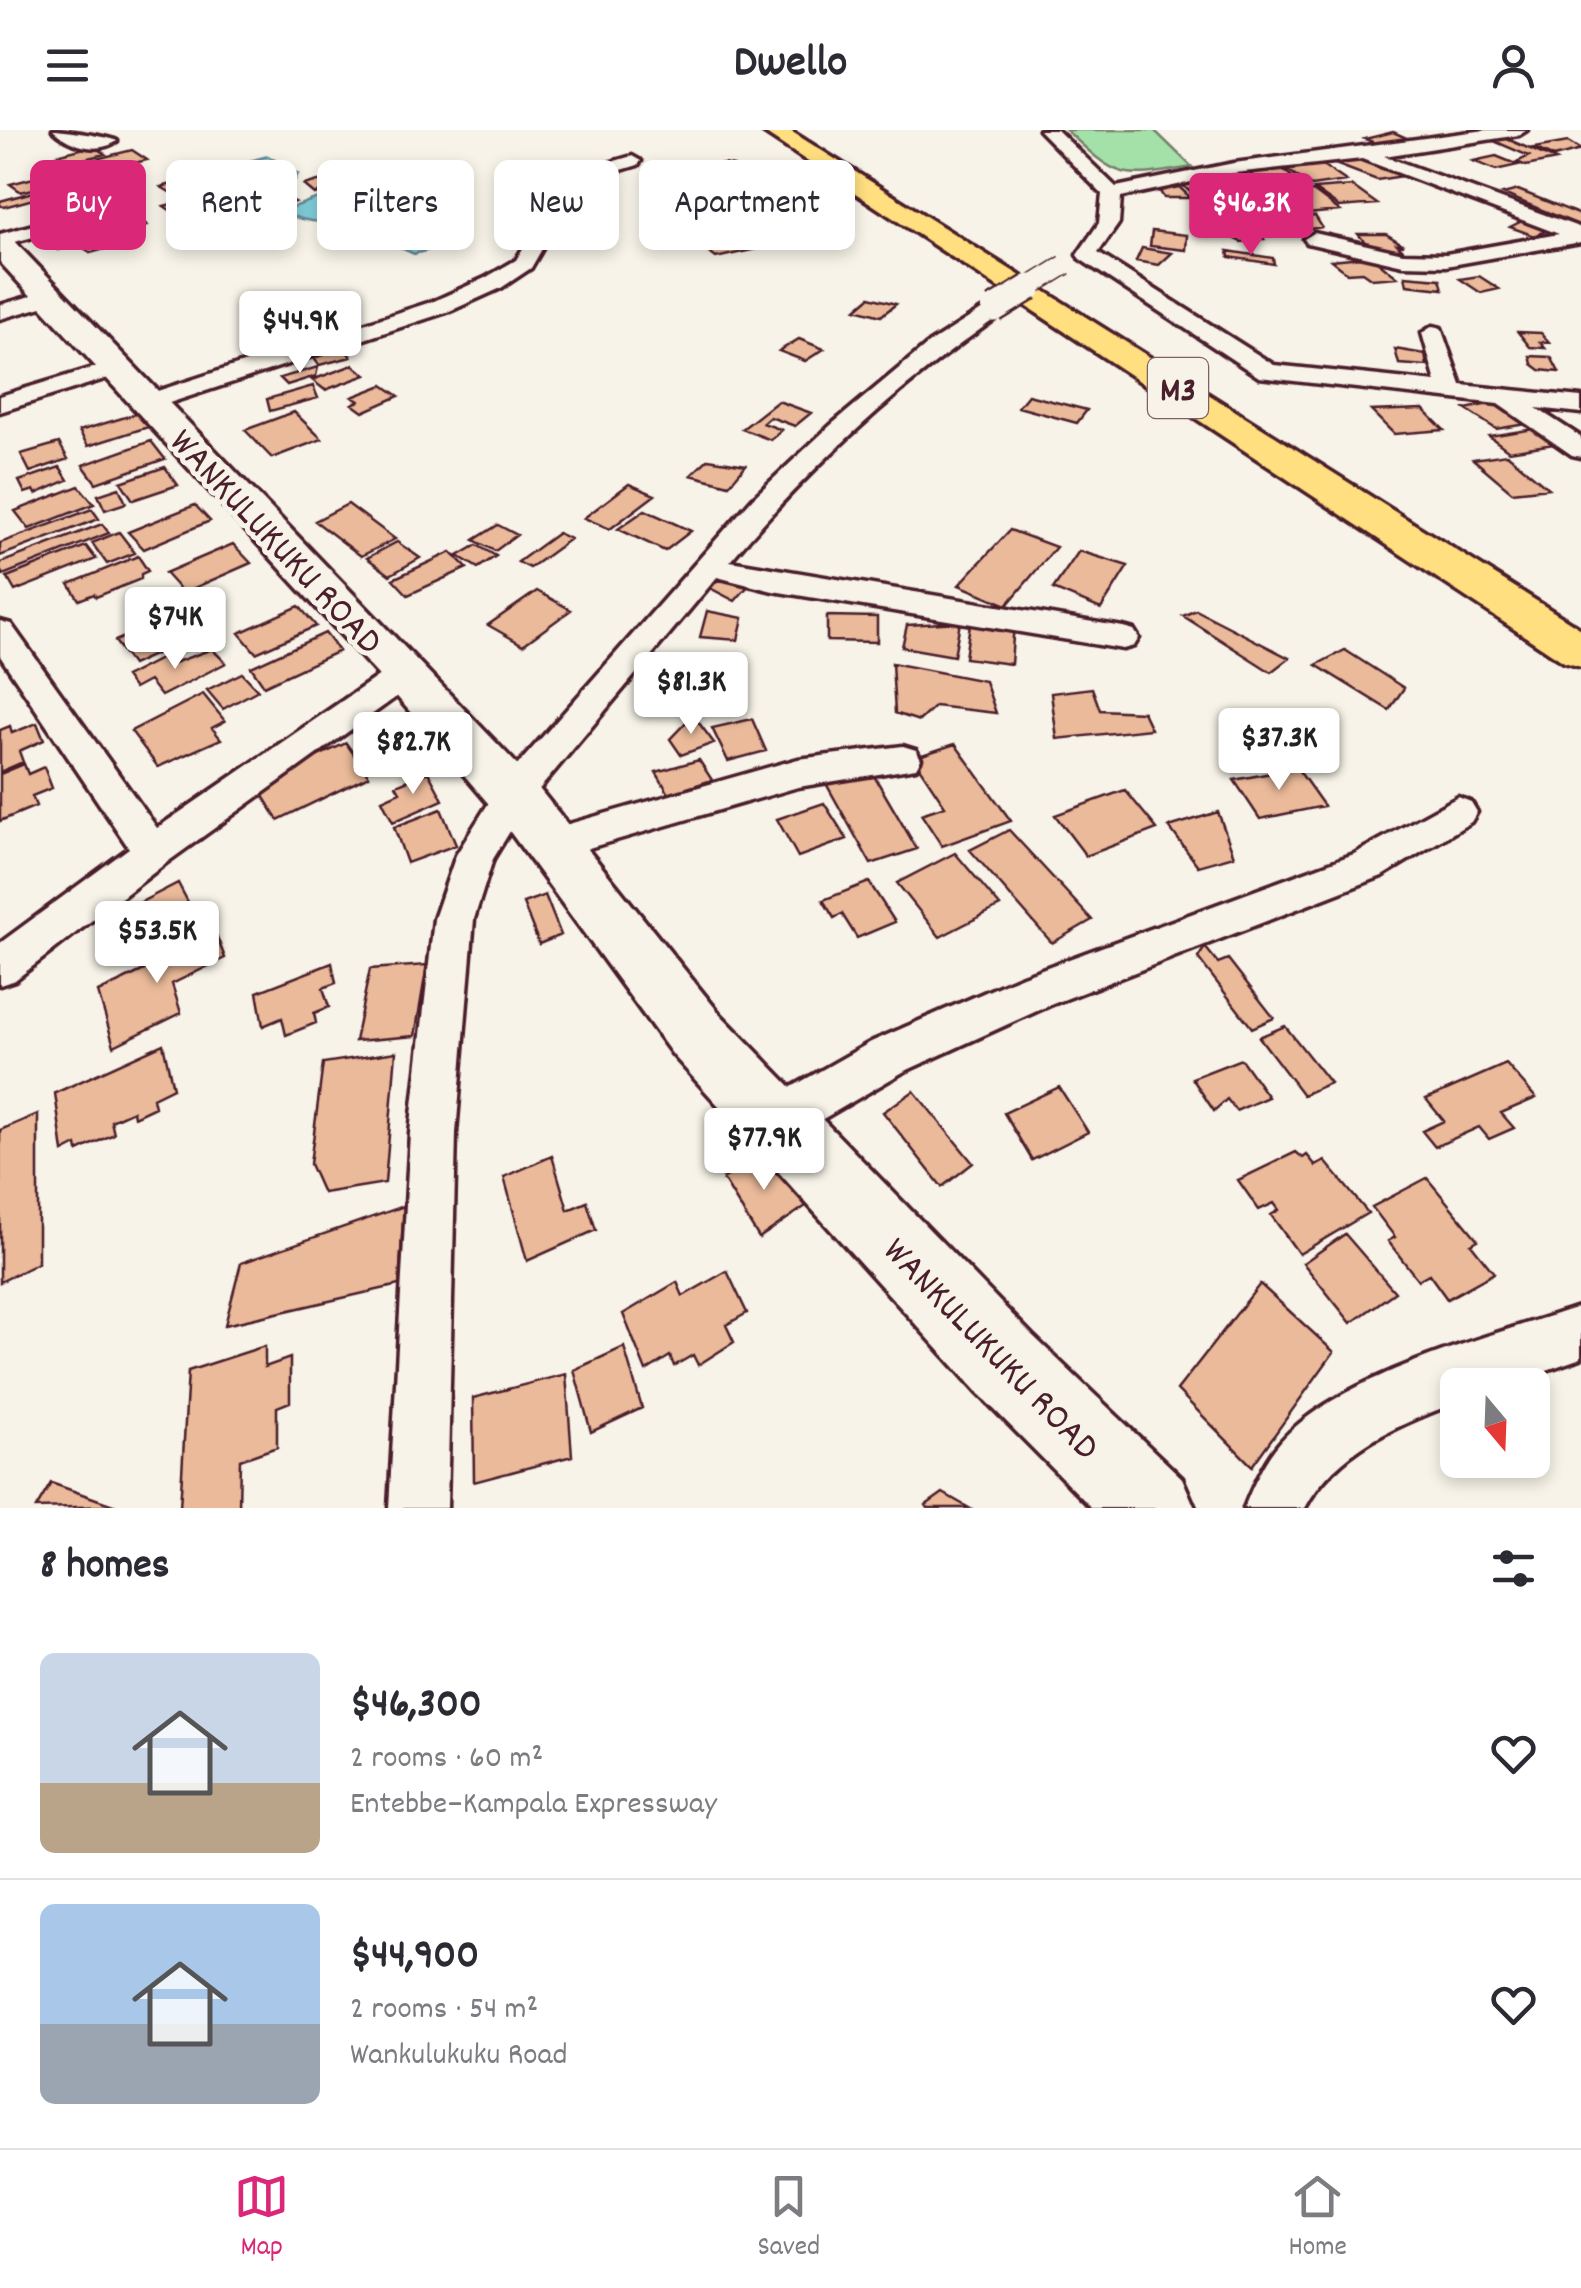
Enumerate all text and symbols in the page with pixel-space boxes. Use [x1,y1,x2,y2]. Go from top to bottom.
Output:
text: Dwello [734,33,847,97]
icon: menu [40,38,95,93]
icon: person [1486,38,1541,93]
chip: Buy [30,160,146,250]
chip: Rent [166,160,297,250]
chip: Filters [317,160,474,250]
chip: New [494,160,619,250]
chip: Apartment [639,160,855,250]
pin: $46.3K [1170,173,1332,258]
text: $46.3K [1211,182,1291,228]
pin: $44.9K [219,291,381,376]
text: $44.9K [261,300,339,346]
road number: M3 [1148,358,1208,418]
street label: WANKULUKUKU ROAD [154,418,394,669]
pin: $74K [116,587,234,672]
text: $74K [147,596,203,642]
pin: $81.3K [610,652,772,737]
text: $81.3K [656,661,726,707]
pin: $37.3K [1198,708,1360,793]
pin: $82.7K [332,712,494,797]
text: $37.3K [1241,717,1318,763]
text: $82.7K [375,721,451,767]
pin: $53.5K [76,901,238,986]
text: $53.5K [117,910,197,956]
pin: $77.9K [683,1108,845,1193]
text: $77.9K [726,1117,802,1163]
street label: WANKULUKUKU ROAD [868,1227,1110,1475]
north arrow [1440,1368,1550,1478]
map controls [1440,1368,1550,1478]
text: 8 homes [40,1538,169,1598]
icon: filters [1486,1541,1541,1596]
text: $46,300 [350,1677,482,1737]
icon: home [120,1693,240,1813]
icon: heart [1486,1726,1541,1781]
text: 2 rooms · 60 m² [350,1737,543,1783]
text: Entebbe–Kampala Expressway [350,1783,717,1829]
text: $44,900 [350,1928,479,1988]
icon: home [120,1944,240,2064]
icon: heart [1486,1977,1541,2032]
text: 2 rooms · 54 m² [350,1988,538,2034]
text: Wankulukuku Road [350,2034,567,2080]
tab: Map [234,2169,289,2269]
tab: Saved [758,2169,820,2269]
tab: Home [1288,2169,1347,2269]

